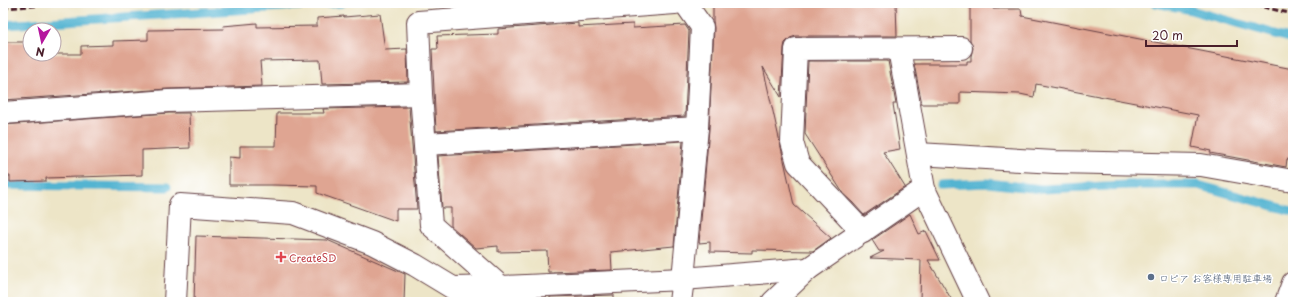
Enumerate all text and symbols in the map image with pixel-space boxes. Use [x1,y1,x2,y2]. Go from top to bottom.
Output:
north arrow [22,22,62,62]
scale bar [1146,22,1237,48]
text: 20 m [1152,26,1183,44]
text: N [34,43,46,61]
place label: CreateSD [289,250,336,265]
marker: CreateSD [276,252,286,262]
place label: ロピア お客様専用駐車場 [1159,270,1272,285]
marker: ロピア お客様専用駐車場 [1146,272,1156,282]

